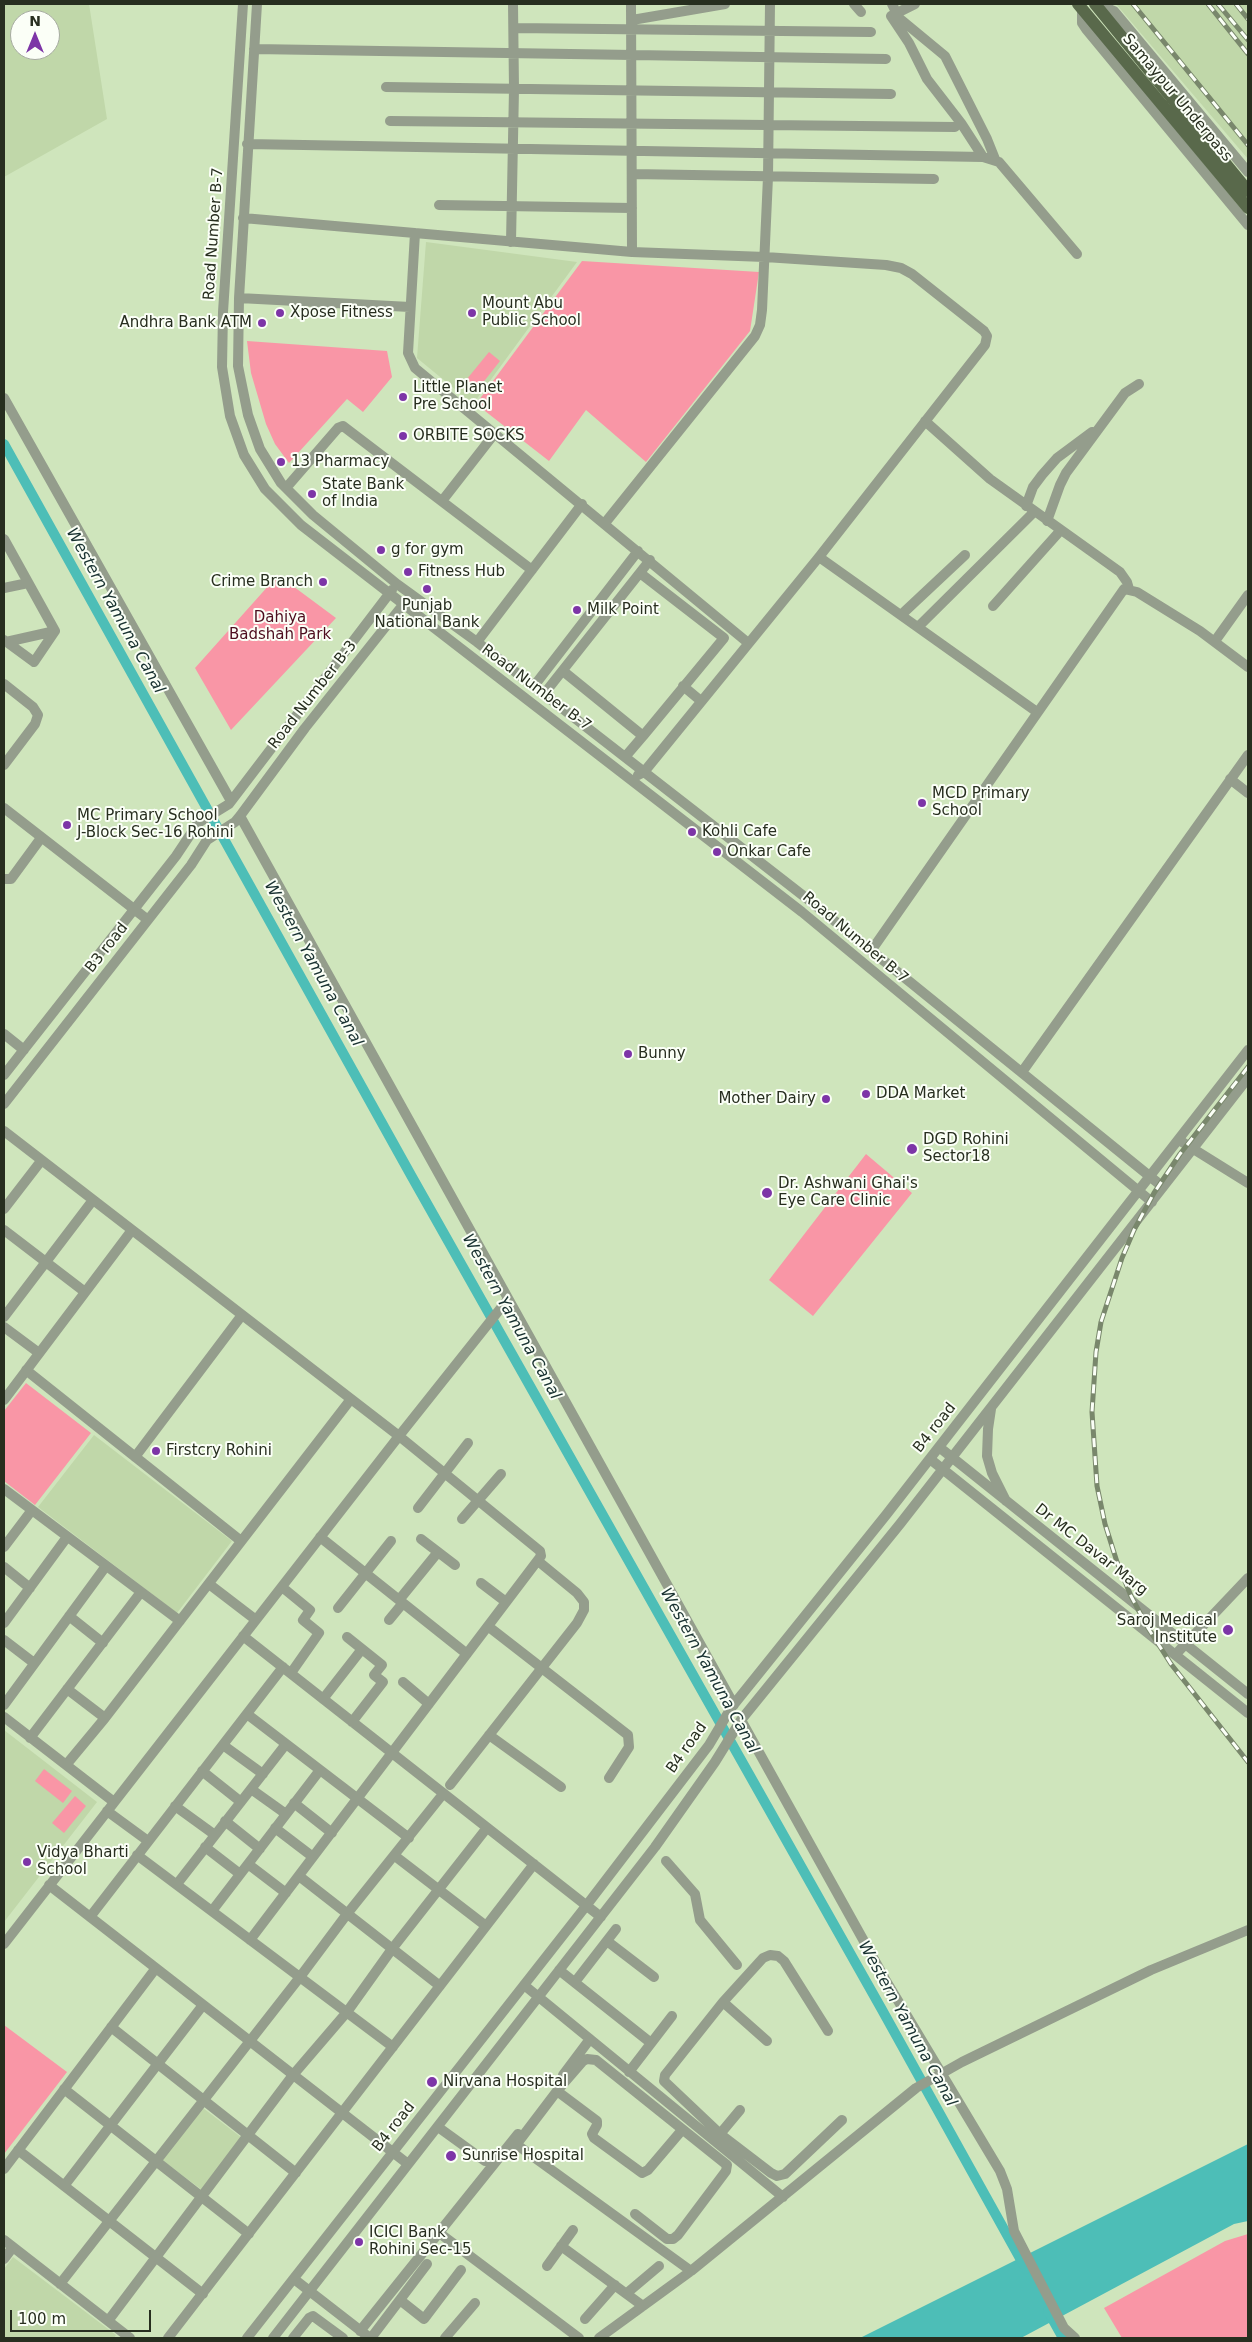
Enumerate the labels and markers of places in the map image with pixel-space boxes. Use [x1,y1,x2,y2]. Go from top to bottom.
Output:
place label: Mount Abu Public School [482,295,581,330]
place label: Xpose Fitness [290,304,393,322]
marker: Xpose Fitness [274,307,286,319]
marker: Mount Abu Public School [466,307,478,319]
place label: Andhra Bank ATM [119,314,252,332]
marker: Andhra Bank ATM [256,317,268,329]
place label: Little Planet Pre School [413,379,502,414]
marker: Little Planet Pre School [397,391,409,403]
place label: ORBITE SOCKS [413,427,525,445]
marker: ORBITE SOCKS [397,430,409,442]
place label: 13 Pharmacy [291,453,389,471]
marker: 13 Pharmacy [275,456,287,468]
place label: State Bank of India [322,476,404,511]
marker: State Bank of India [306,488,318,500]
place label: g for gym [391,541,464,559]
marker: g for gym [375,544,387,556]
place label: Fitness Hub [418,563,505,581]
marker: Fitness Hub [402,566,414,578]
place label: Crime Branch [211,573,313,591]
marker: Crime Branch [317,576,329,588]
marker: Punjab National Bank [421,583,433,595]
place label: Punjab National Bank [375,597,479,632]
place label: Milk Point [587,601,659,619]
marker: Milk Point [571,604,583,616]
place label: MCD Primary School [932,785,1030,820]
marker: MCD Primary School [916,797,928,809]
place label: MC Primary School J-Block Sec-16 Rohini [77,807,234,842]
marker: MC Primary School J-Block Sec-16 Rohini [61,819,73,831]
place label: Kohli Cafe [702,823,777,841]
marker: Kohli Cafe [686,826,698,838]
place label: Onkar Cafe [727,843,811,861]
marker: Onkar Cafe [711,846,723,858]
place label: Bunny [638,1045,686,1063]
marker: Bunny [622,1048,634,1060]
place label: DDA Market [876,1085,965,1103]
marker: DDA Market [860,1088,872,1100]
place label: Mother Dairy [718,1090,816,1108]
marker: Mother Dairy [820,1093,832,1105]
place label: DGD Rohini Sector18 [923,1131,1009,1166]
marker: DGD Rohini Sector18 [905,1142,919,1156]
place label: Dr. Ashwani Ghai's Eye Care Clinic [778,1175,918,1210]
marker: Dr. Ashwani Ghai's Eye Care Clinic [760,1186,774,1200]
place label: Firstcry Rohini [166,1442,272,1460]
marker: Firstcry Rohini [150,1445,162,1457]
place label: Saroj Medical Institute [1117,1612,1217,1647]
marker: Saroj Medical Institute [1221,1623,1235,1637]
place label: Vidya Bharti School [37,1844,129,1879]
marker: Vidya Bharti School [21,1856,33,1868]
place label: Nirvana Hospital [443,2073,567,2091]
marker: Nirvana Hospital [425,2075,439,2089]
place label: Sunrise Hospital [462,2147,584,2165]
marker: Sunrise Hospital [444,2149,458,2163]
place label: ICICI Bank Rohini Sec-15 [369,2224,472,2259]
marker: ICICI Bank Rohini Sec-15 [353,2236,365,2248]

